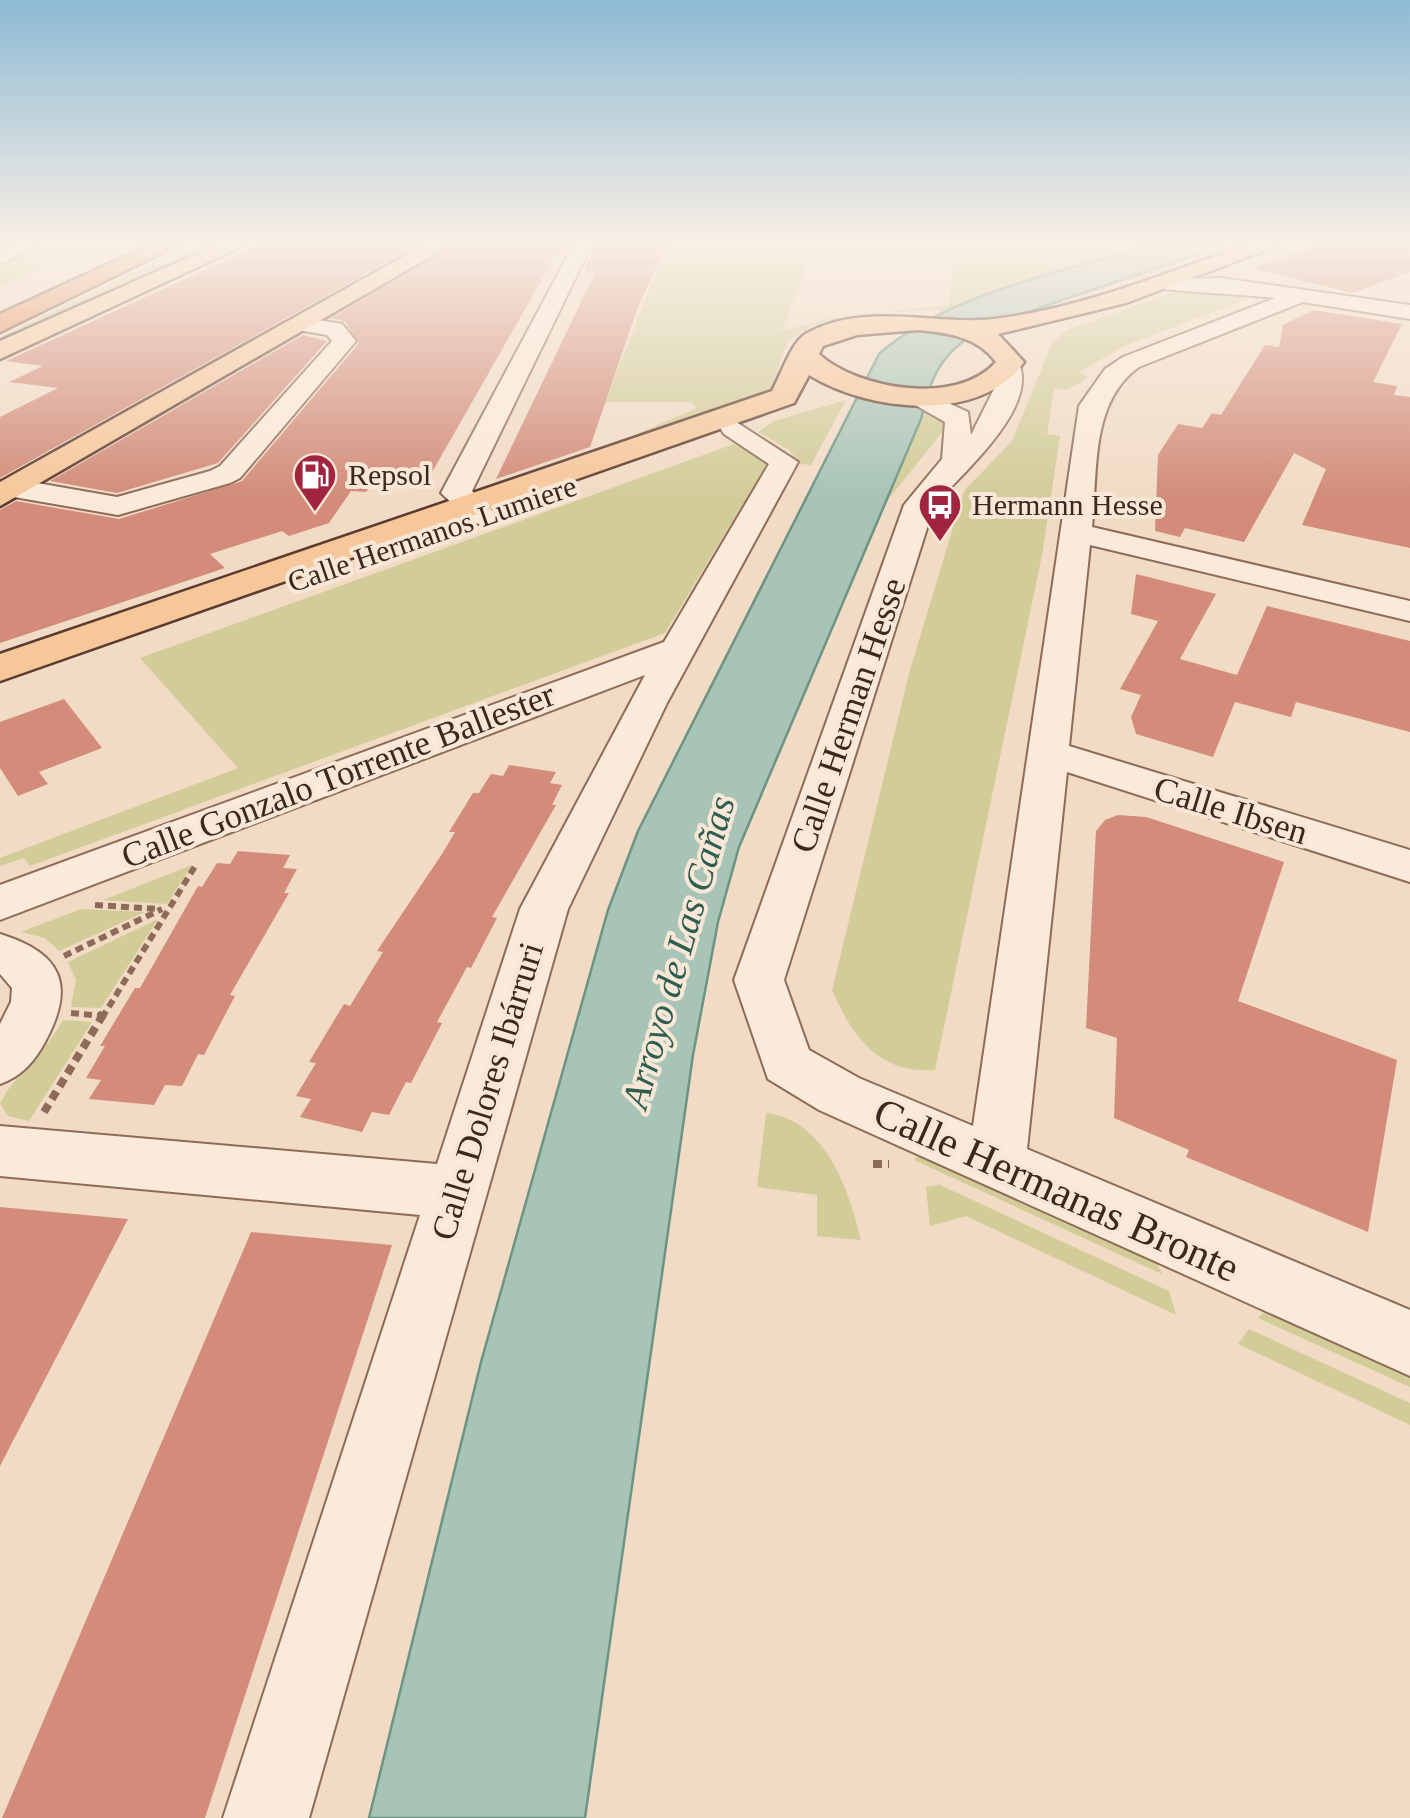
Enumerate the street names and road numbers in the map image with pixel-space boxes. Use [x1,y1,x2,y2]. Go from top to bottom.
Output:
street label: Calle Hermanos Lumiere [283,469,581,598]
street label: Calle Herman Hesse [783,573,914,858]
street label: Calle Gonzalo Torrente Ballester [116,675,560,876]
street label: Calle Ibsen [1149,769,1312,852]
street label: Calle Dolores Ibárruri [424,937,551,1245]
street label: Calle Hermanas Bronte [867,1089,1246,1291]

